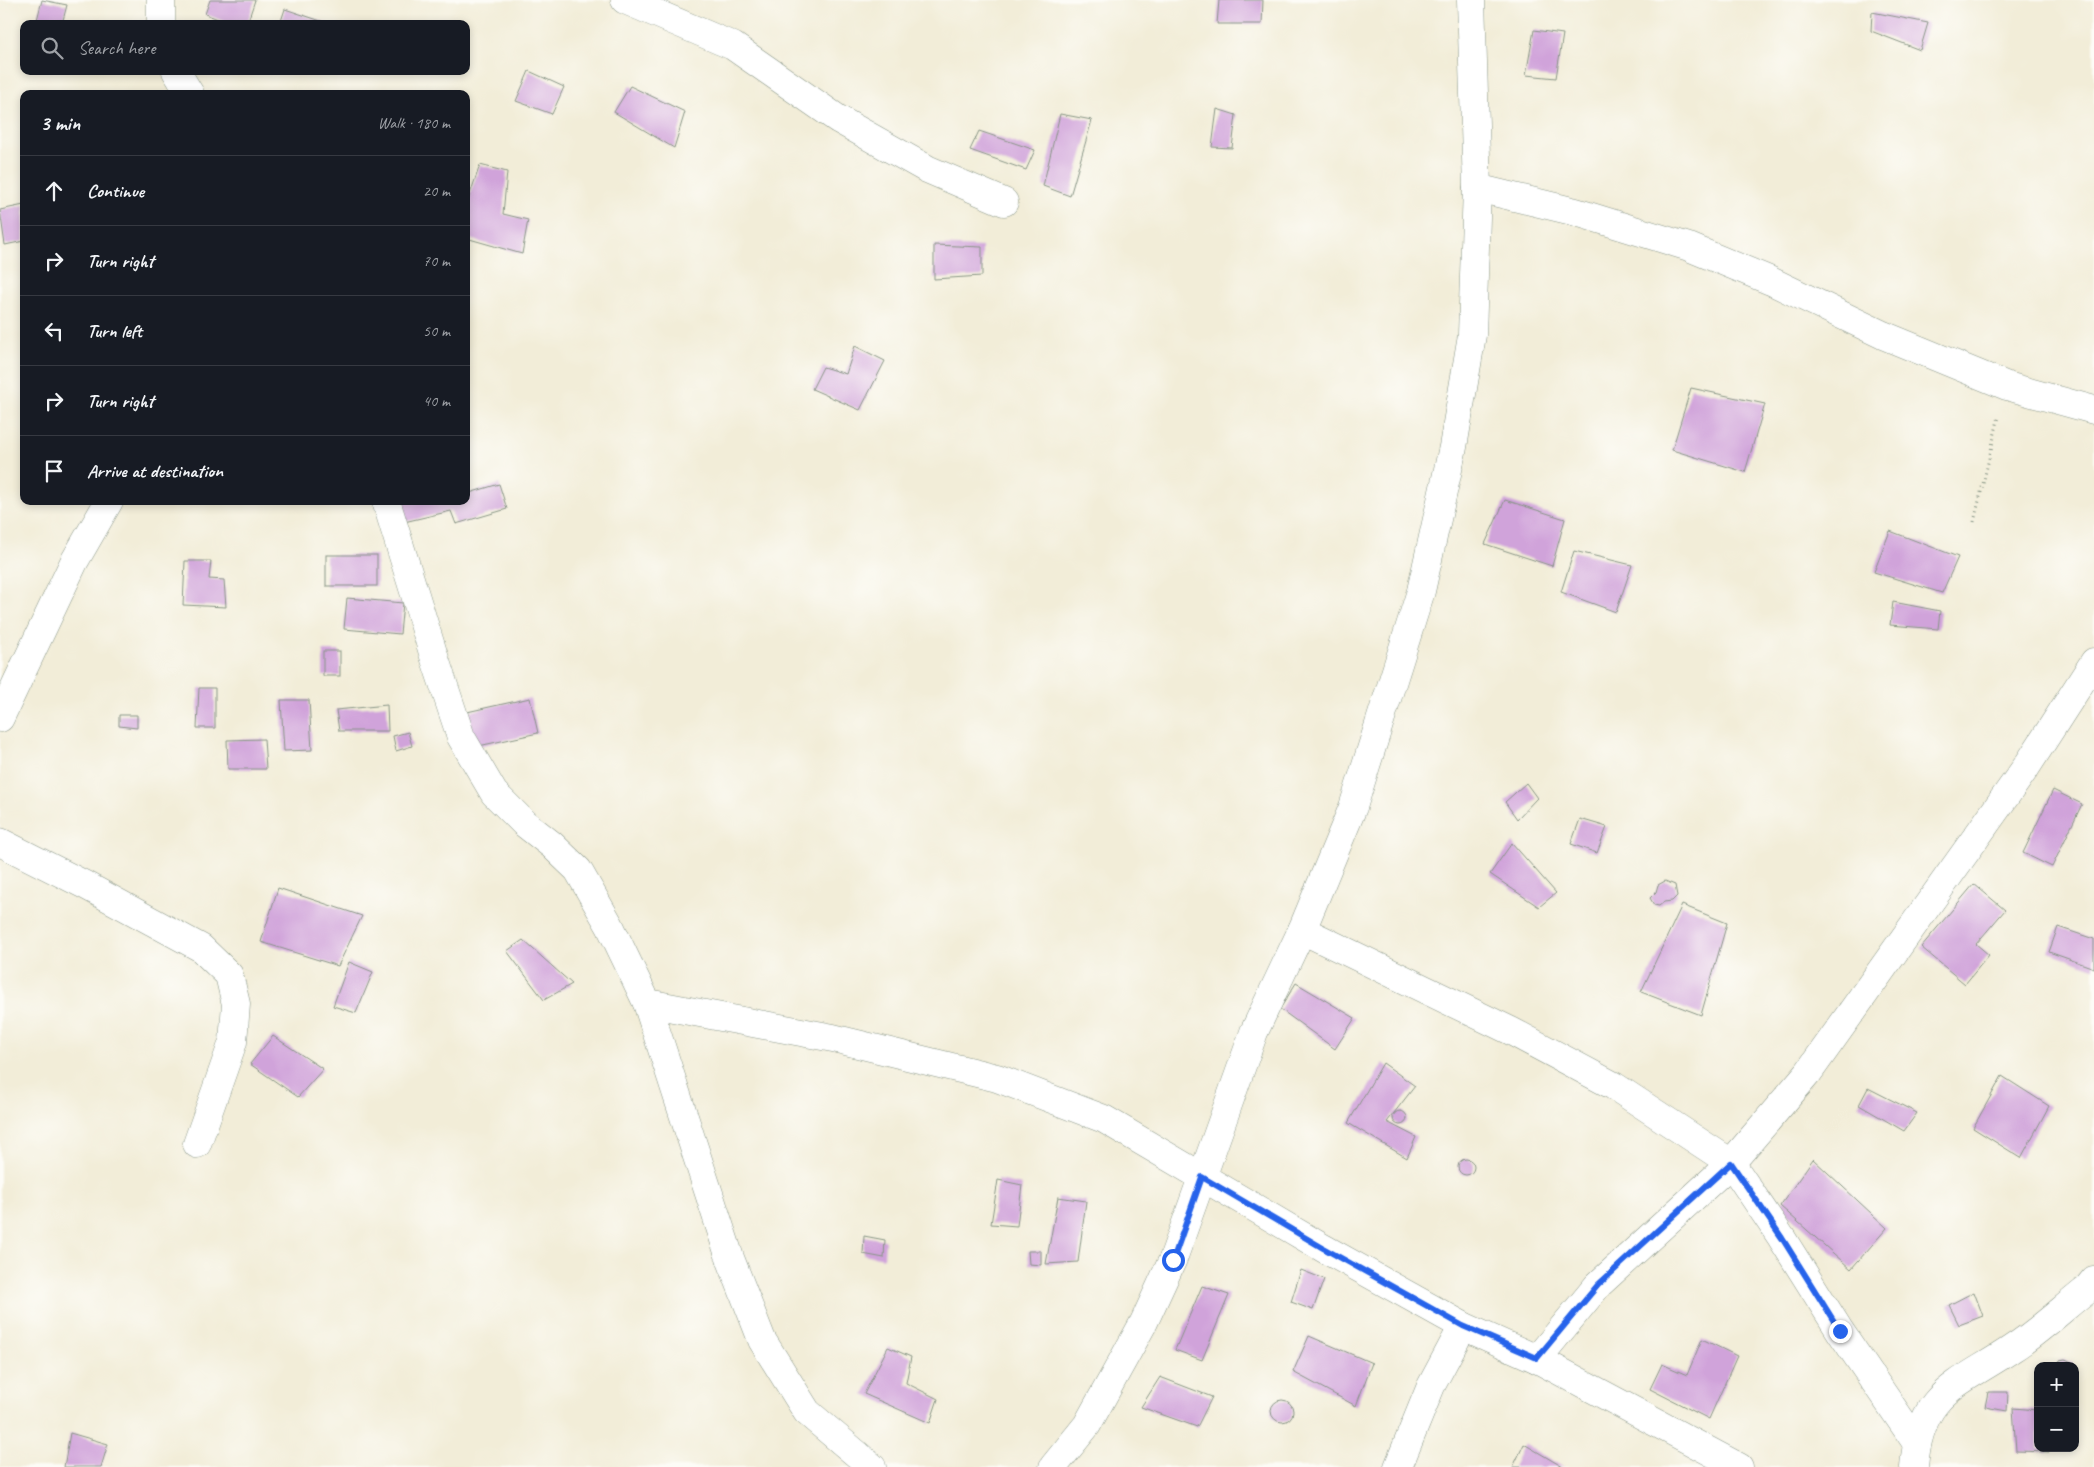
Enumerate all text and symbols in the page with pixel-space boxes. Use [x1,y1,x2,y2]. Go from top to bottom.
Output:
search box [20,20,470,75]
icon: search [38,34,66,62]
text: Search here [78,36,155,60]
text: 3 min [40,110,80,136]
text: Walk · 180 m [378,113,450,133]
icon: ahead [40,177,68,205]
text: Continue [87,179,144,203]
text: 20 m [423,181,450,201]
icon: right [40,247,68,275]
text: Turn right [87,249,154,273]
text: 70 m [423,251,450,271]
icon: left [40,317,68,345]
text: Turn left [87,319,142,343]
text: 50 m [423,321,450,341]
icon: right [40,387,68,415]
text: Turn right [87,389,154,413]
text: 40 m [423,391,450,411]
icon: arrive [40,457,68,485]
text: Arrive at destination [87,459,223,483]
route start [1162,1249,1185,1272]
route end [1829,1320,1852,1343]
map controls [2034,1362,2079,1452]
button: + [2034,1362,2079,1407]
button: − [2034,1407,2079,1452]

